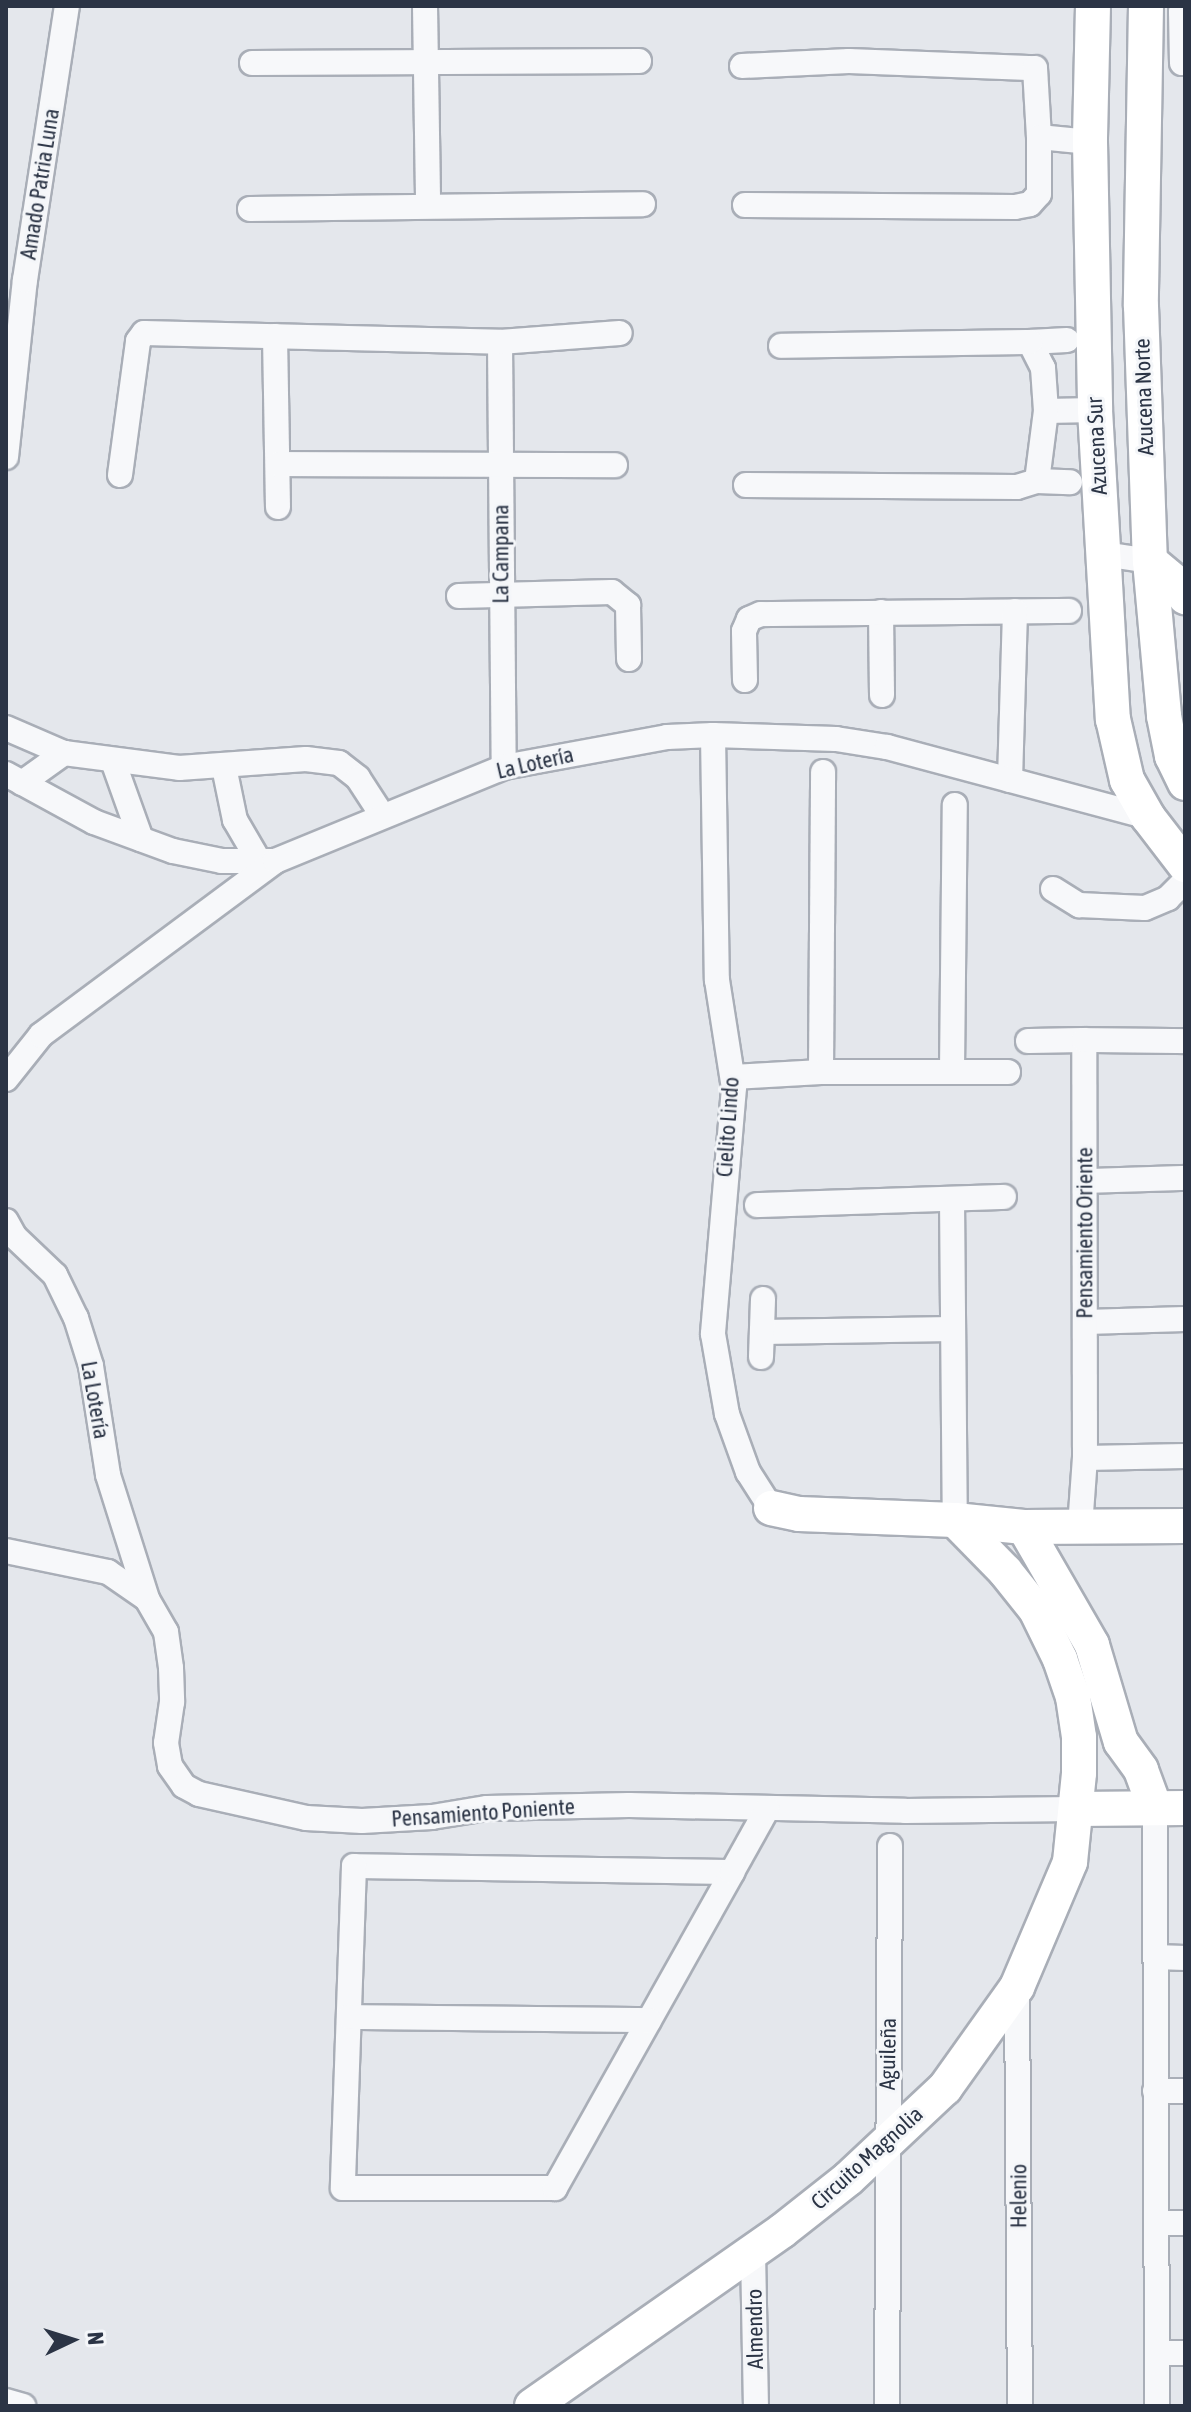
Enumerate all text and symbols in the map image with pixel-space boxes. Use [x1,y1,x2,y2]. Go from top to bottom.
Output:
street label: Amado Patria Luna [15,107,65,261]
street label: Azucena Norte [1129,338,1159,456]
street label: Azucena Sur [1081,397,1113,495]
street label: La Campana [488,504,514,604]
street label: La Lotería [494,741,576,785]
street label: Cielito Lindo [711,1076,745,1178]
street label: Pensamiento Oriente [1072,1147,1098,1319]
street label: La Lotería [75,1359,115,1441]
street label: Pensamiento Poniente [390,1793,576,1833]
street label: Aguileña [874,2018,902,2090]
street label: Circuito Magnolia [806,2101,928,2215]
street label: Helenio [1006,2164,1032,2228]
street label: Almendro [741,2289,769,2369]
north arrow [32,2300,112,2380]
text: N [83,2331,109,2346]

